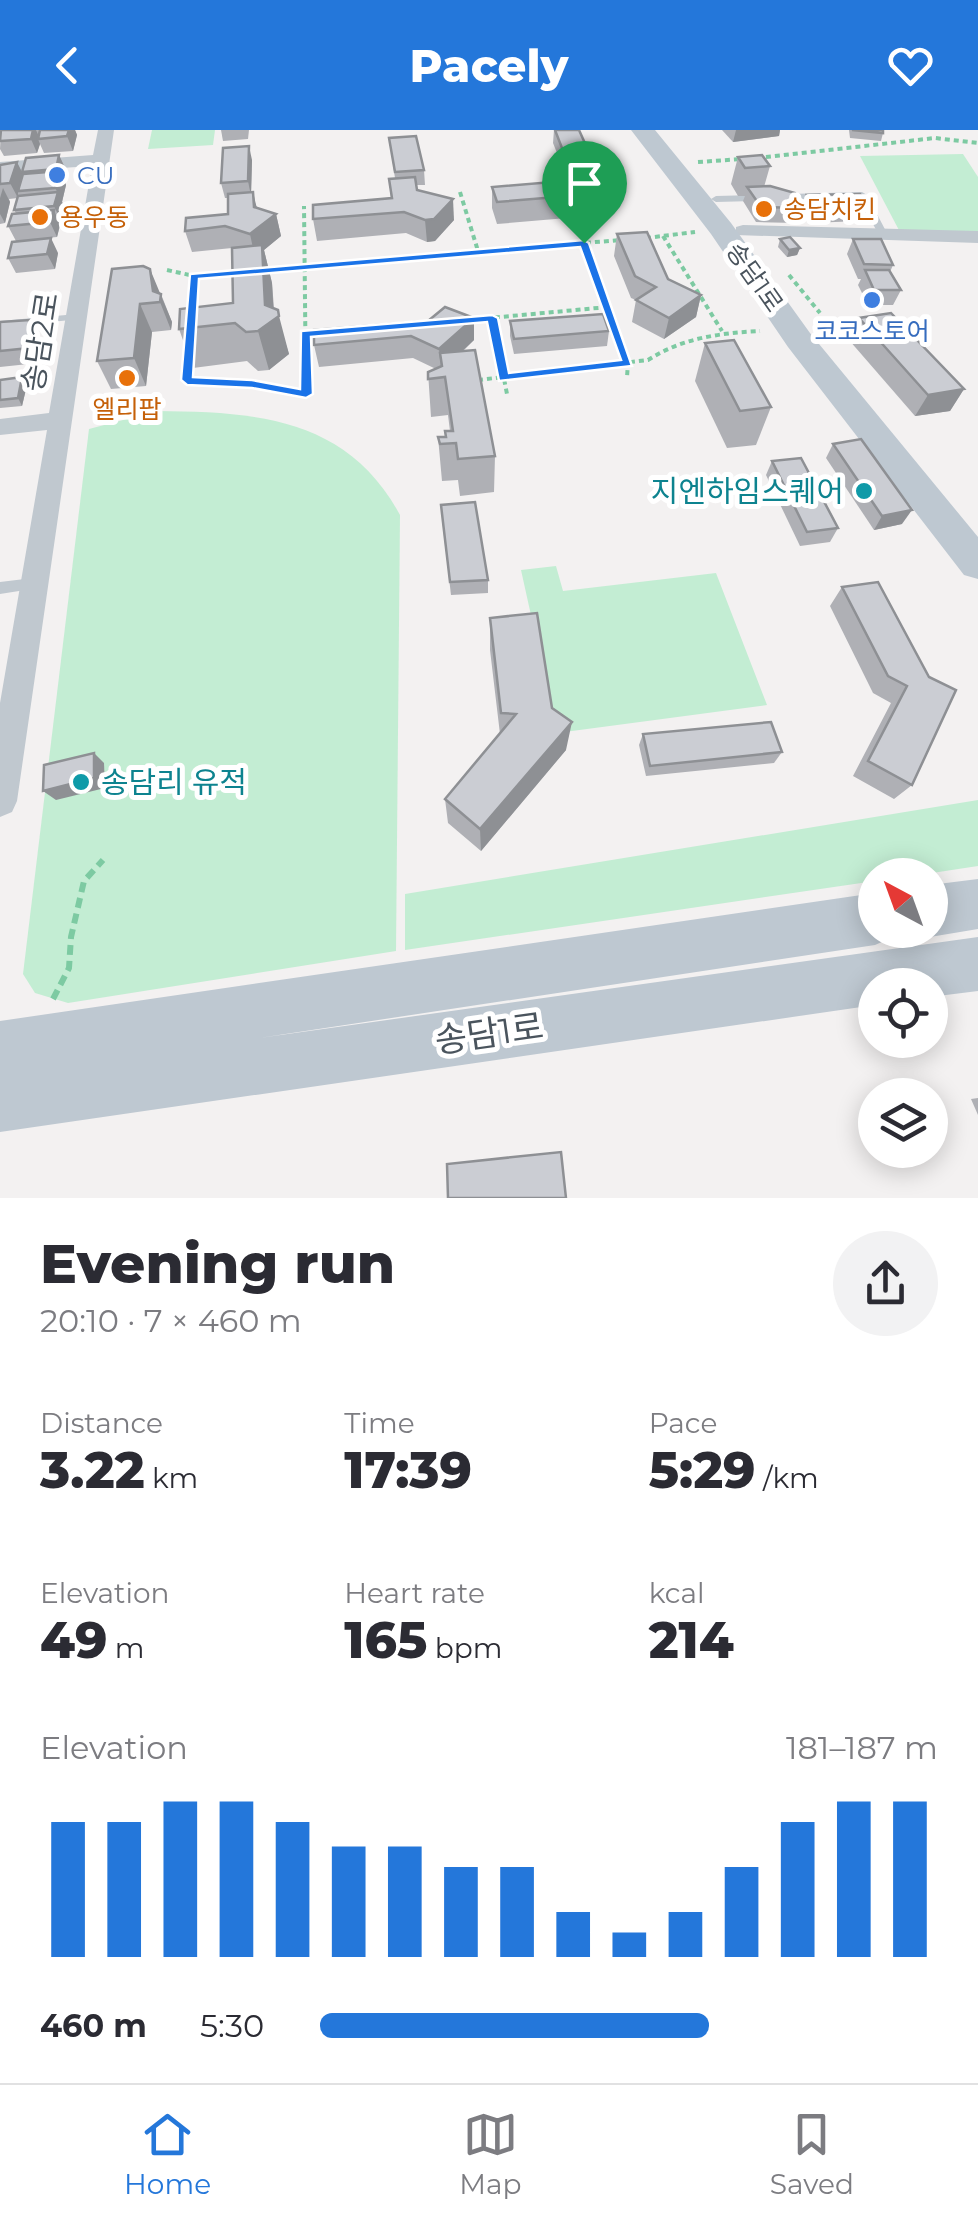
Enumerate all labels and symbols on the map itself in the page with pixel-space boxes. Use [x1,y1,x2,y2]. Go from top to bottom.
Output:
pin [542,141,627,244]
place label: CU [77,160,115,190]
marker: CU [46,164,68,186]
place label: 송담치킨 [784,194,876,224]
marker: 송담치킨 [753,198,775,220]
place label: 용우동 [60,202,129,232]
marker: 용우동 [29,206,51,228]
street label: 송담1로 [720,236,790,318]
marker: 코코스토어 [861,289,883,311]
street label: 송담2로 [14,290,66,394]
place label: 코코스토어 [814,316,930,346]
marker: 엘리팝 [116,367,138,389]
place label: 엘리팝 [92,394,162,424]
place label: 지엔하임스퀘어 [651,473,844,510]
marker: 지엔하임스퀘어 [853,480,875,502]
place label: 송담리 유적 [101,764,247,801]
marker: 송담리 유적 [70,771,92,793]
north arrow [858,858,948,948]
street label: 송담1로 [432,1004,546,1062]

